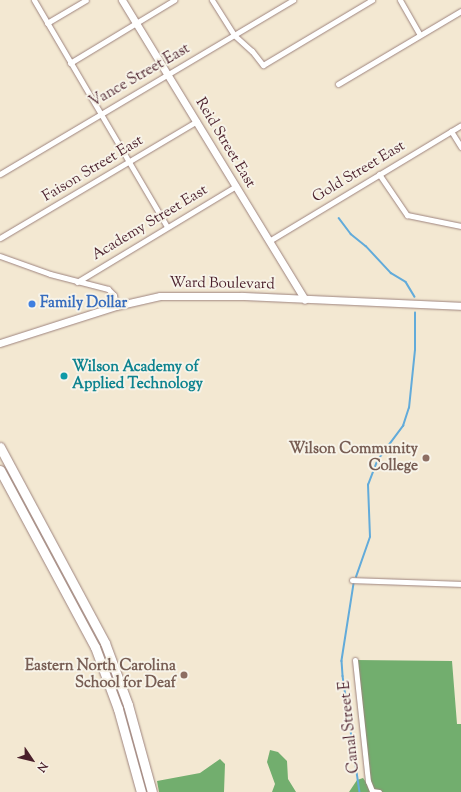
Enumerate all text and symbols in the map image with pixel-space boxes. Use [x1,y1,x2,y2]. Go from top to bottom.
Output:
street label: Vance Street East [87,40,193,112]
street label: Reid Street East [191,95,259,191]
street label: Faison Street East [39,132,147,206]
street label: Gold Street East [309,137,409,207]
street label: Academy Street East [89,181,211,265]
street label: Ward Boulevard [169,274,275,294]
place label: Family Dollar [40,295,127,313]
marker: Family Dollar [27,299,37,309]
place label: Wilson Academy of Applied Technology [72,358,203,393]
marker: Wilson Academy of Applied Technology [59,371,69,381]
place label: Wilson Community College [289,440,418,475]
marker: Wilson Community College [421,453,431,463]
place label: Eastern North Carolina School for Deaf [25,657,176,692]
marker: Eastern North Carolina School for Deaf [179,670,189,680]
street label: Canal Street E [336,680,364,774]
north arrow [12,740,52,780]
text: N [33,759,51,775]

